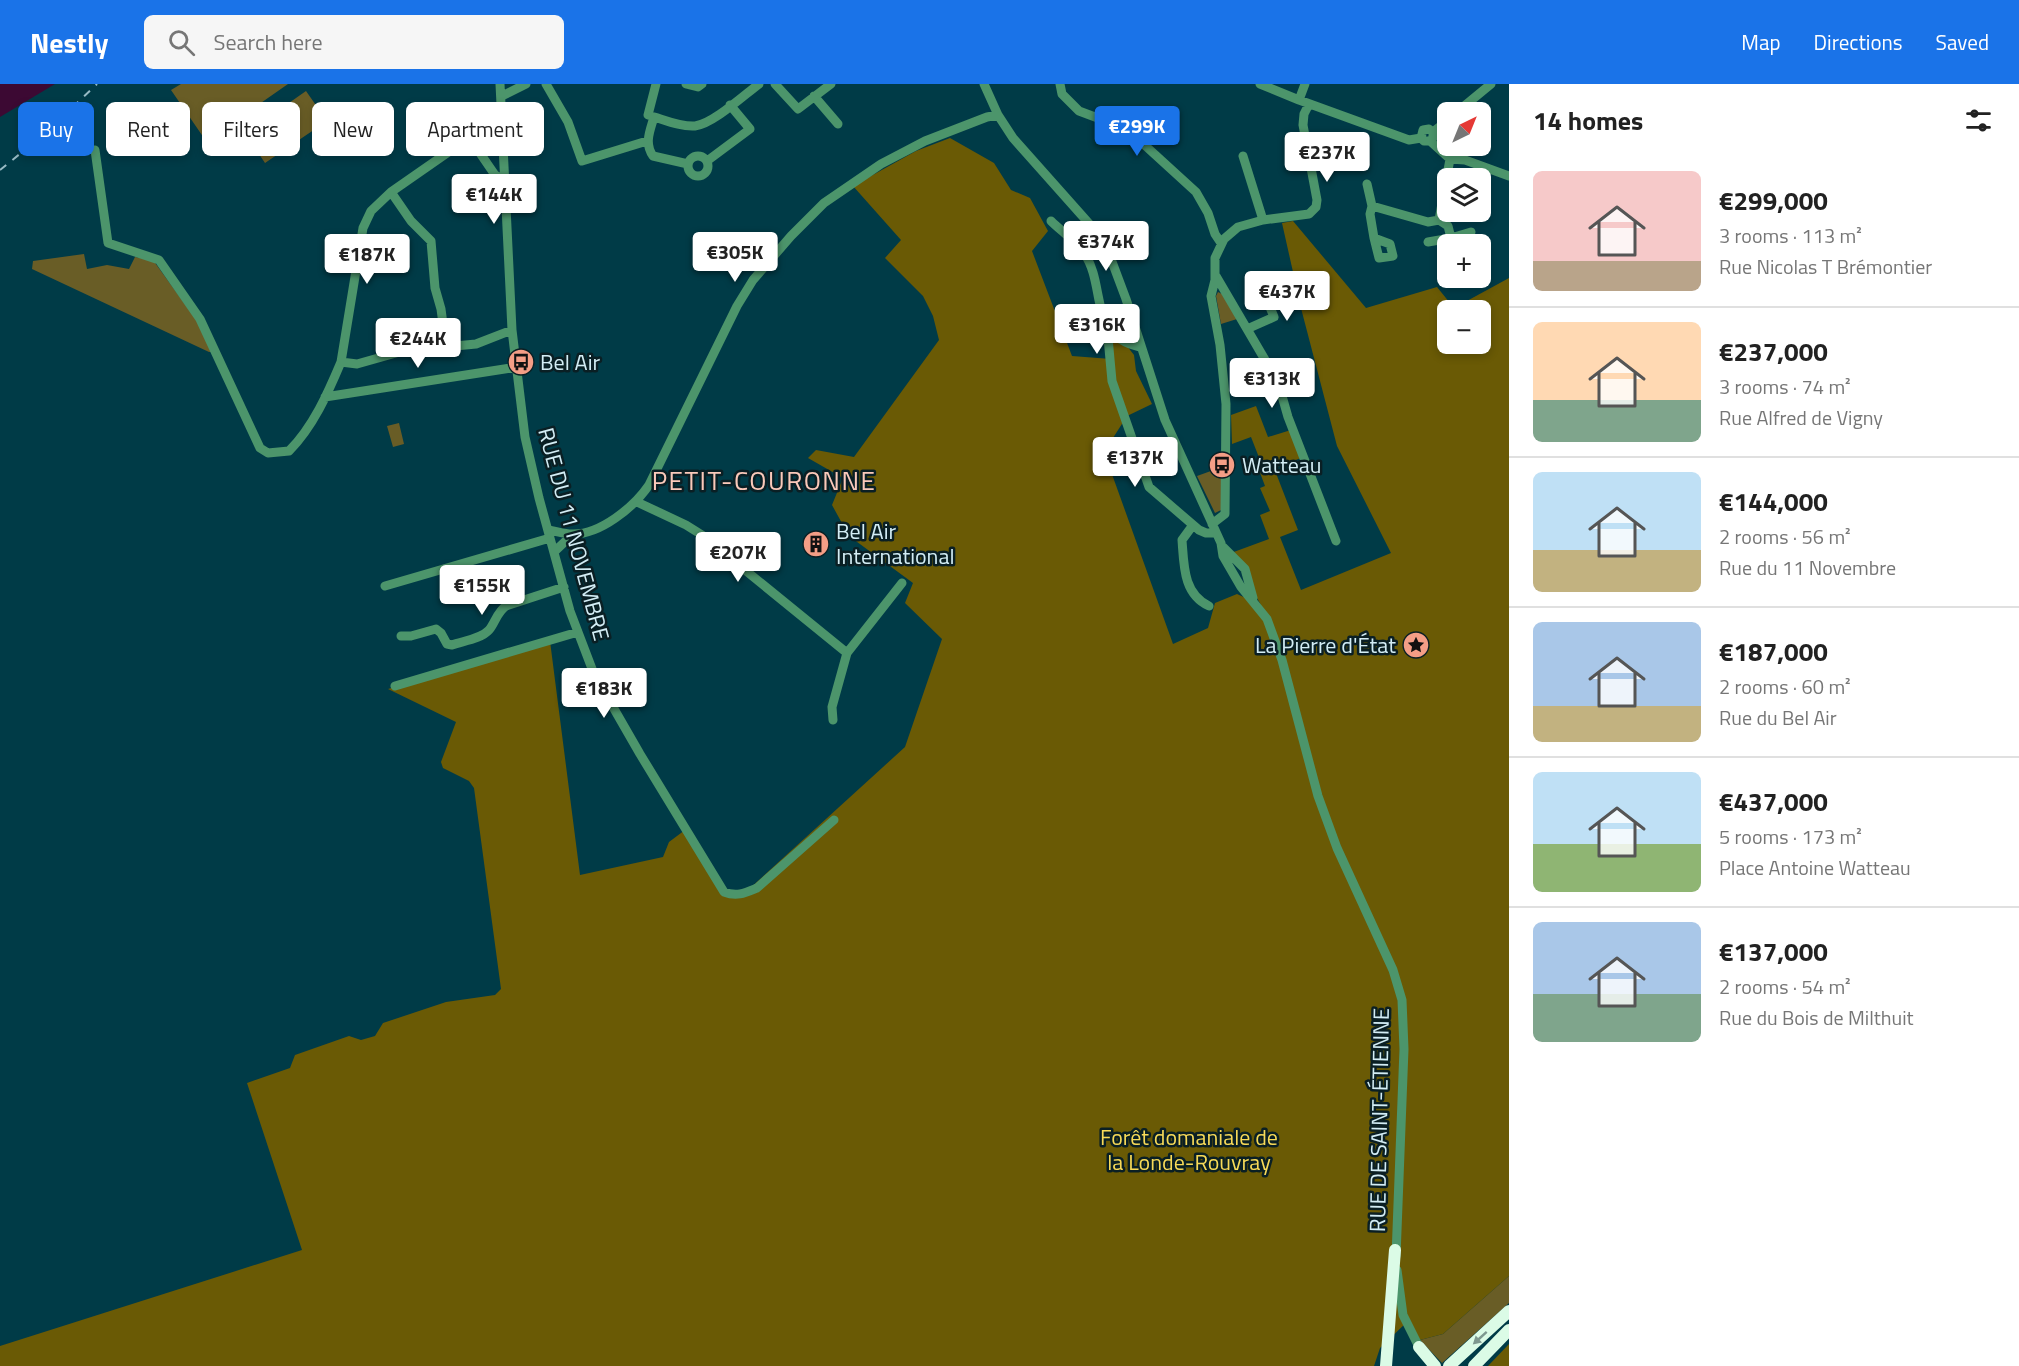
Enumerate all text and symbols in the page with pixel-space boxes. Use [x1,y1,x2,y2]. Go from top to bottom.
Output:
search box [144,15,564,69]
text: Nestly [30,21,108,64]
text: Search here [213,25,323,59]
icon: search [165,26,198,59]
text: Map [1741,26,1781,58]
text: Directions [1814,26,1903,58]
text: Saved [1936,26,1989,58]
text: 14 homes [1533,101,1643,140]
chip: Buy [18,102,94,156]
chip: Rent [106,102,190,156]
chip: Filters [202,102,300,156]
chip: New [312,102,394,156]
chip: Apartment [406,102,544,156]
north arrow [1437,102,1491,156]
map controls [1437,102,1491,354]
icon: filters [1962,104,1995,137]
pin: €299K [1095,106,1179,157]
text: €299K [1109,110,1165,141]
pin: €237K [1285,132,1369,183]
text: €237K [1299,136,1355,167]
button: layers [1437,168,1491,222]
pin: €144K [452,174,536,225]
text: €144K [466,178,522,209]
text: €299,000 [1719,181,1828,220]
icon: home [1581,195,1653,267]
text: 3 rooms · 113 m² [1719,220,1862,251]
pin: €374K [1064,221,1148,272]
text: €374K [1078,225,1134,256]
pin: €305K [693,232,777,283]
pin: €187K [325,234,409,285]
button: + [1437,234,1491,288]
text: €305K [707,236,763,267]
text: €187K [339,238,395,269]
text: Rue Nicolas T Brémontier [1719,251,1932,282]
pin: €437K [1245,271,1329,322]
text: €437K [1259,275,1315,306]
button: − [1437,300,1491,354]
pin: €316K [1055,304,1139,355]
text: €316K [1069,308,1125,339]
pin: €244K [376,318,460,369]
text: €244K [390,322,446,353]
text: €237,000 [1719,332,1828,371]
place label: Bel Air [540,345,601,379]
icon: home [1581,346,1653,418]
bus stop icon: Bel Air [506,347,536,377]
pin: €313K [1230,358,1314,409]
text: €313K [1244,362,1300,393]
text: 3 rooms · 74 m² [1719,371,1851,402]
text: Rue Alfred de Vigny [1719,402,1883,433]
street label: RUE DU 11 NOVEMBRE [529,424,619,644]
pin: €137K [1093,437,1177,488]
text: €137K [1107,441,1163,472]
place label: Watteau [1242,448,1321,482]
bus stop icon: Watteau [1207,450,1237,480]
district label: PETIT-COURONNE [652,461,876,500]
text: €144,000 [1719,482,1828,521]
icon: home [1581,496,1653,568]
place label: Bel Air International [836,514,955,573]
text: 2 rooms · 56 m² [1719,521,1851,552]
building icon: Bel Air International [801,529,831,559]
pin: €207K [696,532,780,583]
text: €207K [710,536,766,567]
text: Rue du 11 Novembre [1719,552,1896,583]
pin: €155K [440,565,524,616]
text: €155K [454,569,510,600]
place label: La Pierre d'État [1255,628,1396,662]
place icon: La Pierre d'État [1401,630,1431,660]
text: €187,000 [1719,632,1828,671]
icon: home [1581,646,1653,718]
pin: €183K [562,668,646,719]
text: 2 rooms · 60 m² [1719,671,1851,702]
text: €183K [576,672,632,703]
text: Rue du Bel Air [1719,702,1837,733]
text: €437,000 [1719,782,1828,821]
icon: home [1581,796,1653,868]
text: 5 rooms · 173 m² [1719,821,1862,852]
text: Place Antoine Watteau [1719,852,1911,883]
text: €137,000 [1719,932,1828,971]
icon: home [1581,946,1653,1018]
text: 2 rooms · 54 m² [1719,971,1851,1002]
text: Rue du Bois de Milthuit [1719,1002,1914,1033]
street label: RUE DE SAINT-ÉTIENNE [1360,1008,1398,1232]
park label: Forêt domaniale de la Londe-Rouvray [1100,1120,1278,1179]
one-way arrow [1473,1331,1488,1344]

